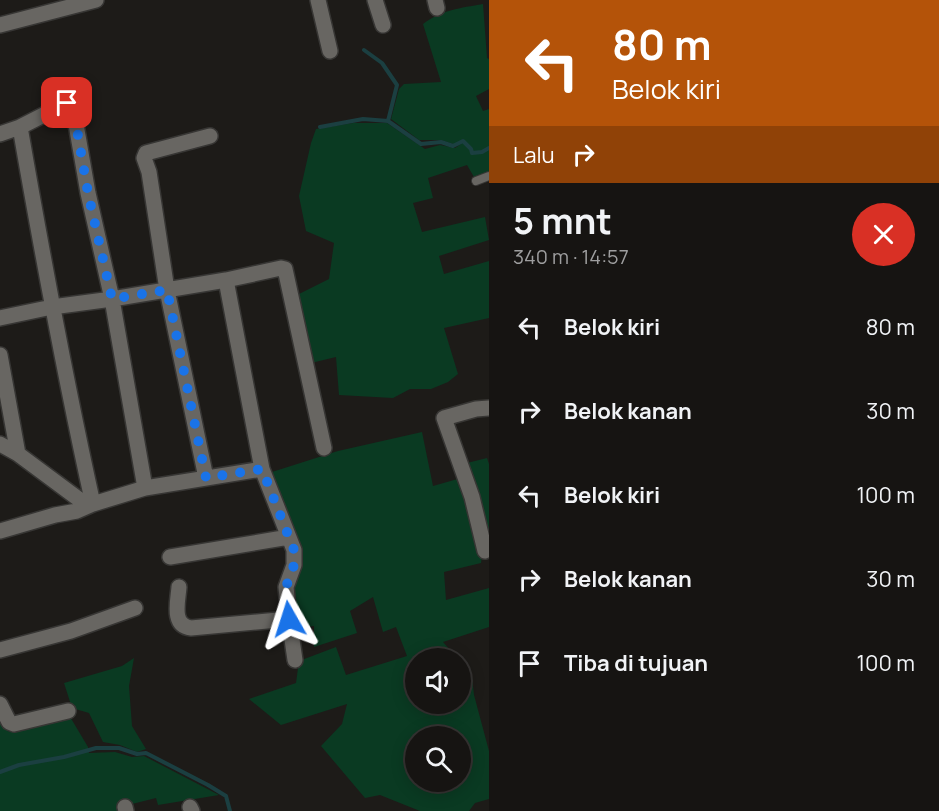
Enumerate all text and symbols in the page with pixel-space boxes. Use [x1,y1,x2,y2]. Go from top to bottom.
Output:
text: 80 m [612,15,712,73]
icon: left [513,24,591,102]
text: Belok kiri [612,70,721,107]
pin [41,77,92,128]
icon: arrive [50,86,83,119]
icon: right [567,138,600,171]
text: Lalu [513,140,555,170]
text: 5 mnt [513,196,612,245]
button: close [852,203,915,266]
text: 340 m · 14:57 [513,243,629,270]
icon: left [513,311,546,344]
text: Belok kiri [564,312,660,342]
text: 80 m [866,312,915,342]
icon: right [513,395,546,428]
text: Belok kanan [564,396,692,426]
text: 30 m [866,396,915,426]
icon: left [513,479,546,512]
text: Belok kiri [564,480,660,510]
text: 100 m [857,480,915,510]
icon: right [513,563,546,596]
text: Belok kanan [564,564,692,594]
text: 30 m [866,564,915,594]
position arrow [257,587,321,651]
icon: arrive [513,647,546,680]
map controls [405,648,471,792]
button: sound [405,648,471,714]
text: Tiba di tujuan [564,648,708,678]
text: 100 m [857,648,915,678]
button: search [405,726,471,792]

